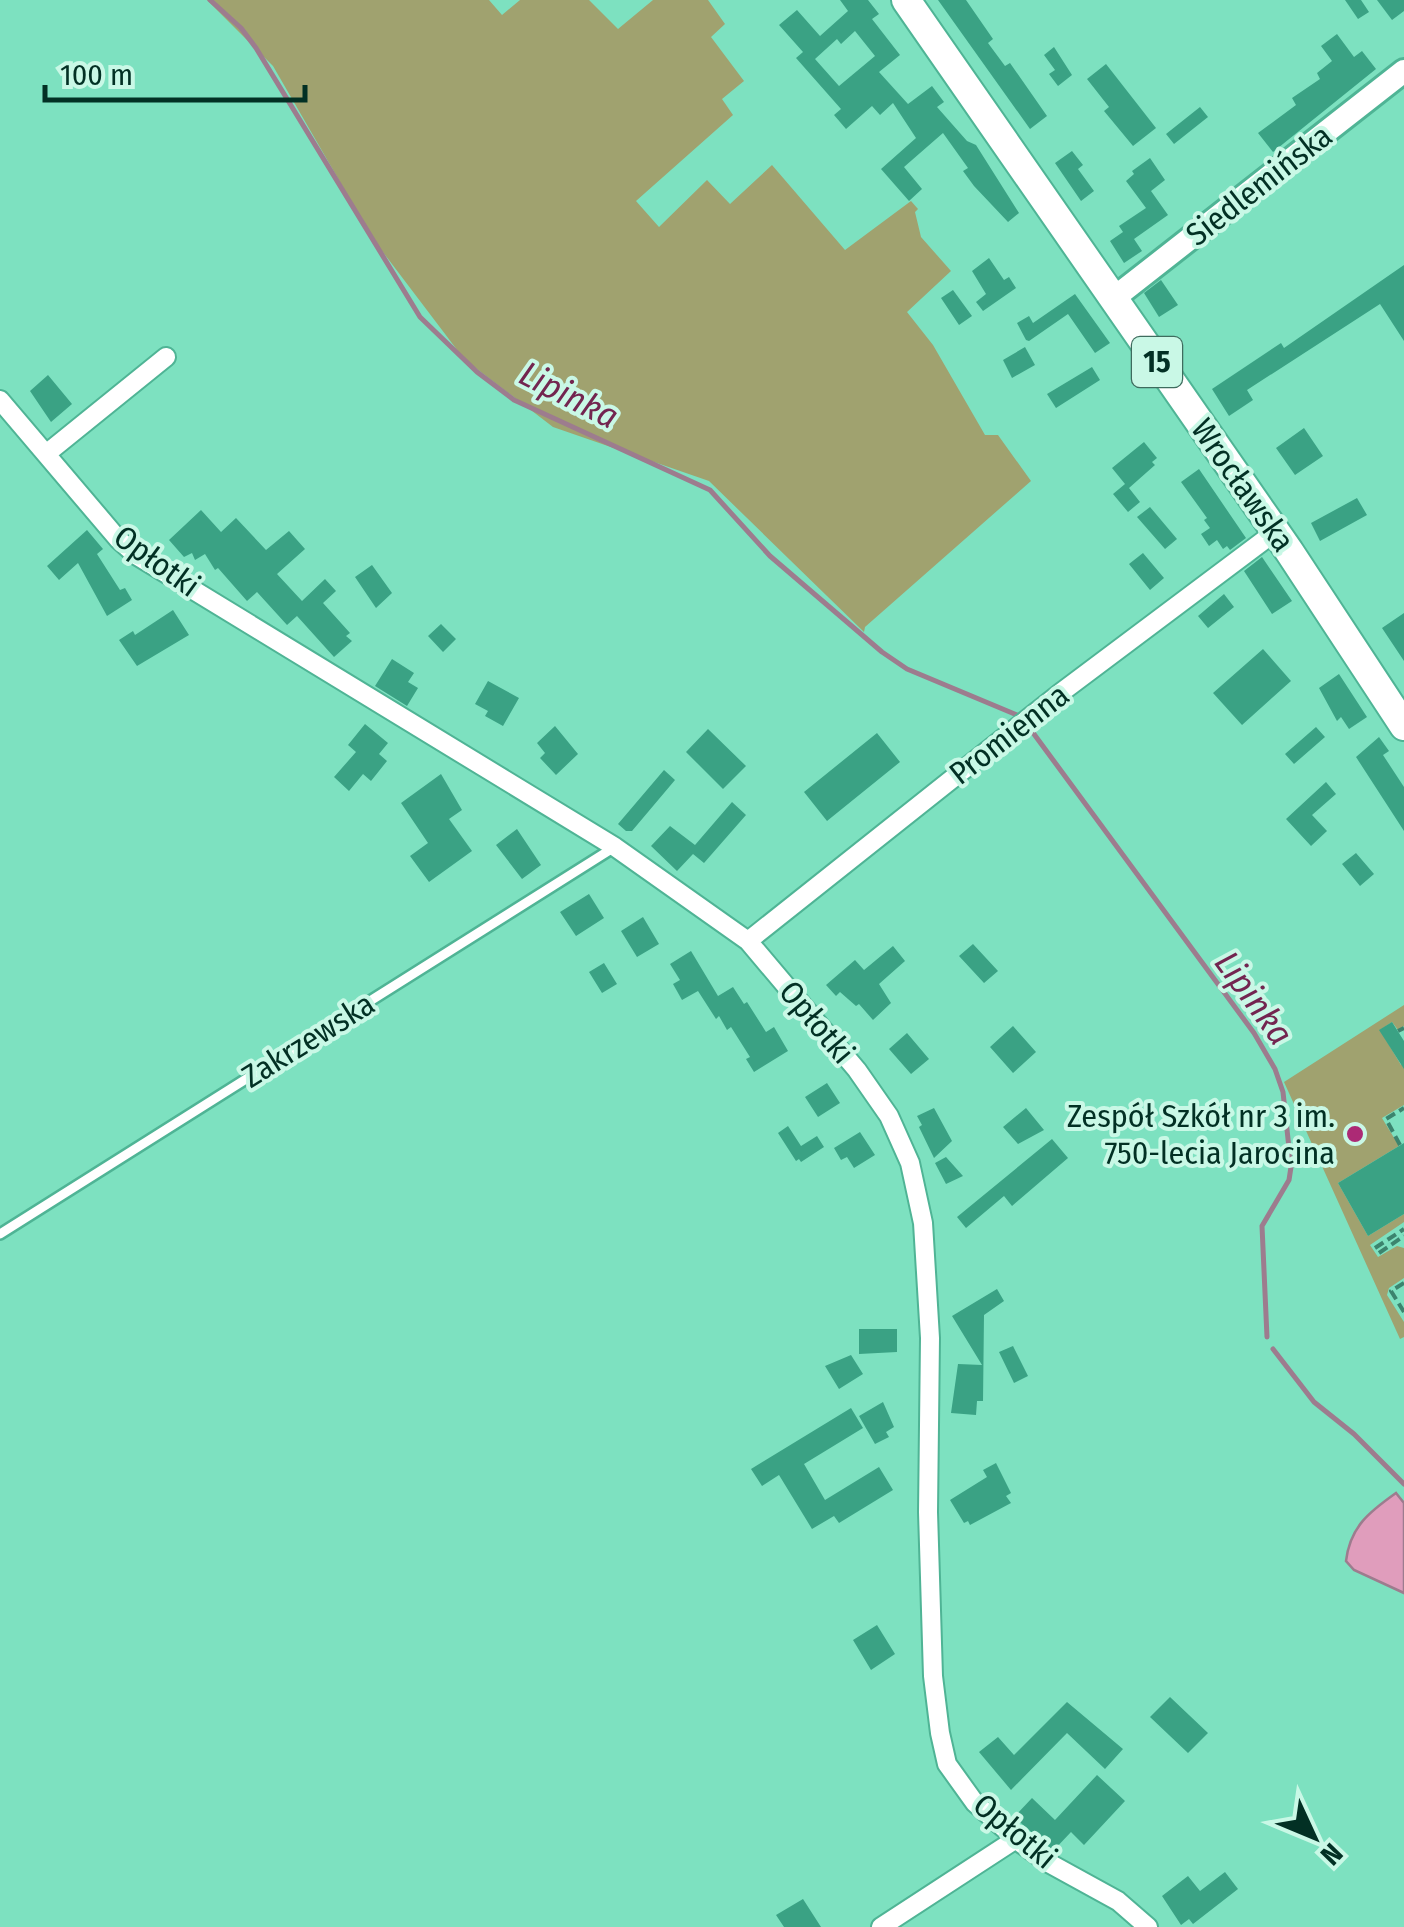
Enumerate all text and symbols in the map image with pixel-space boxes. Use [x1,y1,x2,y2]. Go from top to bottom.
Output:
scale bar [45,40,305,102]
text: 100 m [60,57,133,93]
street label: Siedlemińska [1179,116,1339,254]
road number: 15 [1132,337,1182,387]
water label: Lipinka [513,352,625,438]
street label: Wrocławska [1183,411,1303,559]
street label: Opłotki [107,517,207,605]
street label: Promienna [942,676,1076,792]
water label: Lipinka [1206,943,1302,1053]
street label: Opłotki [771,973,863,1071]
street label: Zakrzewska [235,984,381,1096]
place label: Zespół Szkół nr 3 im. 750-lecia Jarocina [1067,1097,1335,1172]
marker: Zespół Szkół nr 3 im. 750-lecia Jarocina [1344,1123,1366,1145]
street label: Opłotki [966,1785,1064,1877]
north arrow [1264,1787,1364,1887]
text: N [1314,1837,1349,1872]

